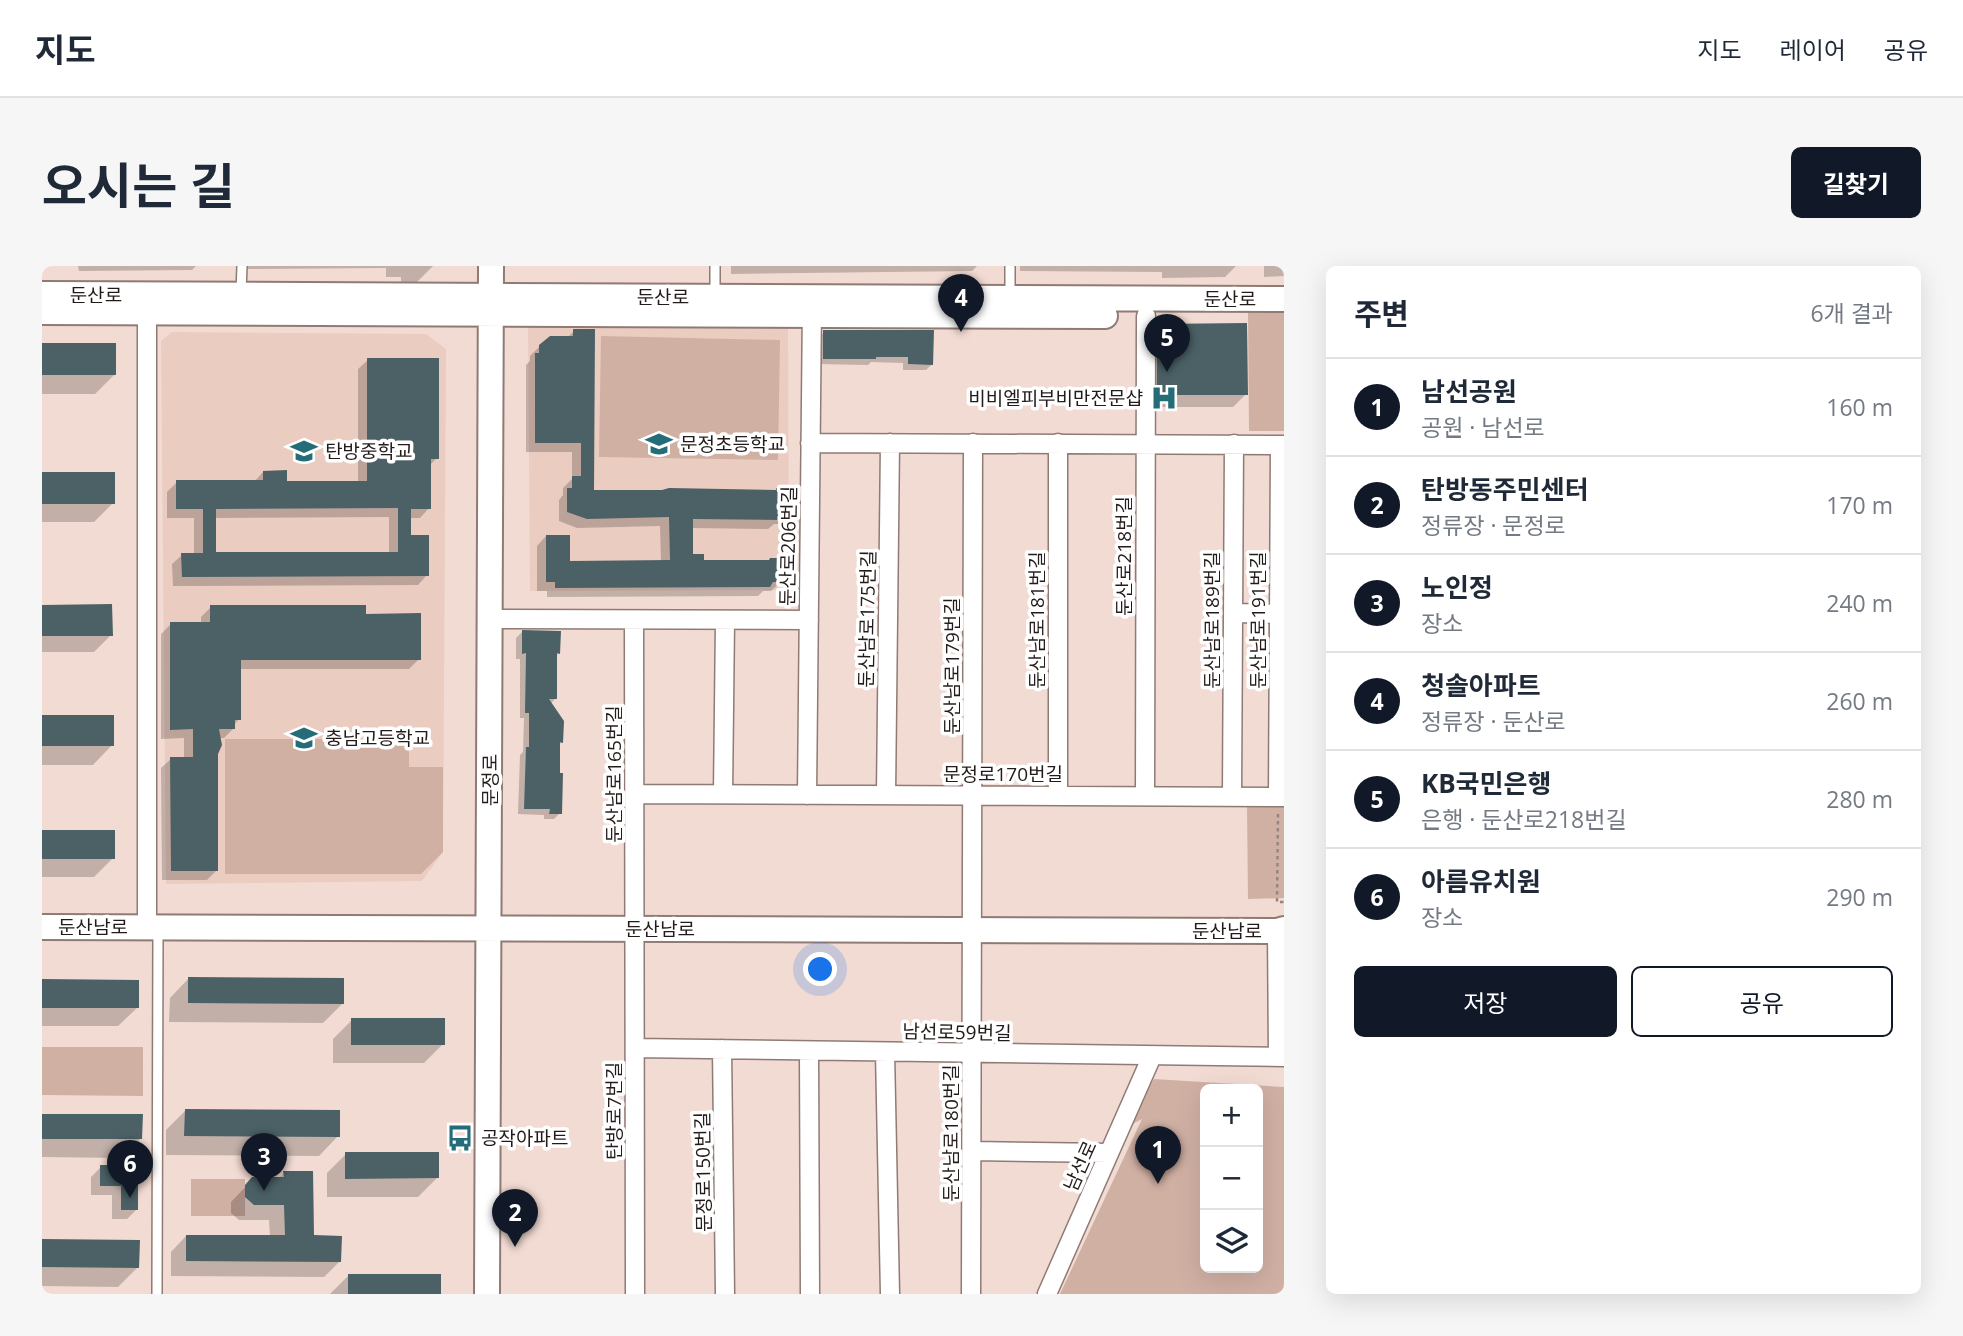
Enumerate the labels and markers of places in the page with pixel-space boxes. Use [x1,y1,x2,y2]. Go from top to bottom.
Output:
pin: 4 [938,274,984,332]
pin: 5 [1144,314,1190,372]
hospital icon: 비비엘피부비만전문샵 [1149,383,1179,413]
place label: 비비엘피부비만전문샵 [968,385,1143,411]
school or university icon: 문정초등학교 [644,429,674,459]
place label: 문정초등학교 [680,431,785,457]
school or university icon: 탄방중학교 [289,436,319,466]
place label: 탄방중학교 [325,438,412,464]
school or university icon: 충남고등학교 [289,723,319,753]
place label: 충남고등학교 [325,725,430,751]
bus stop icon: 공작아파트 [445,1123,475,1153]
place label: 공작아파트 [481,1125,568,1151]
pin: 1 [1135,1126,1181,1184]
pin: 3 [241,1133,287,1191]
pin: 6 [107,1140,153,1198]
pin: 2 [492,1189,538,1247]

